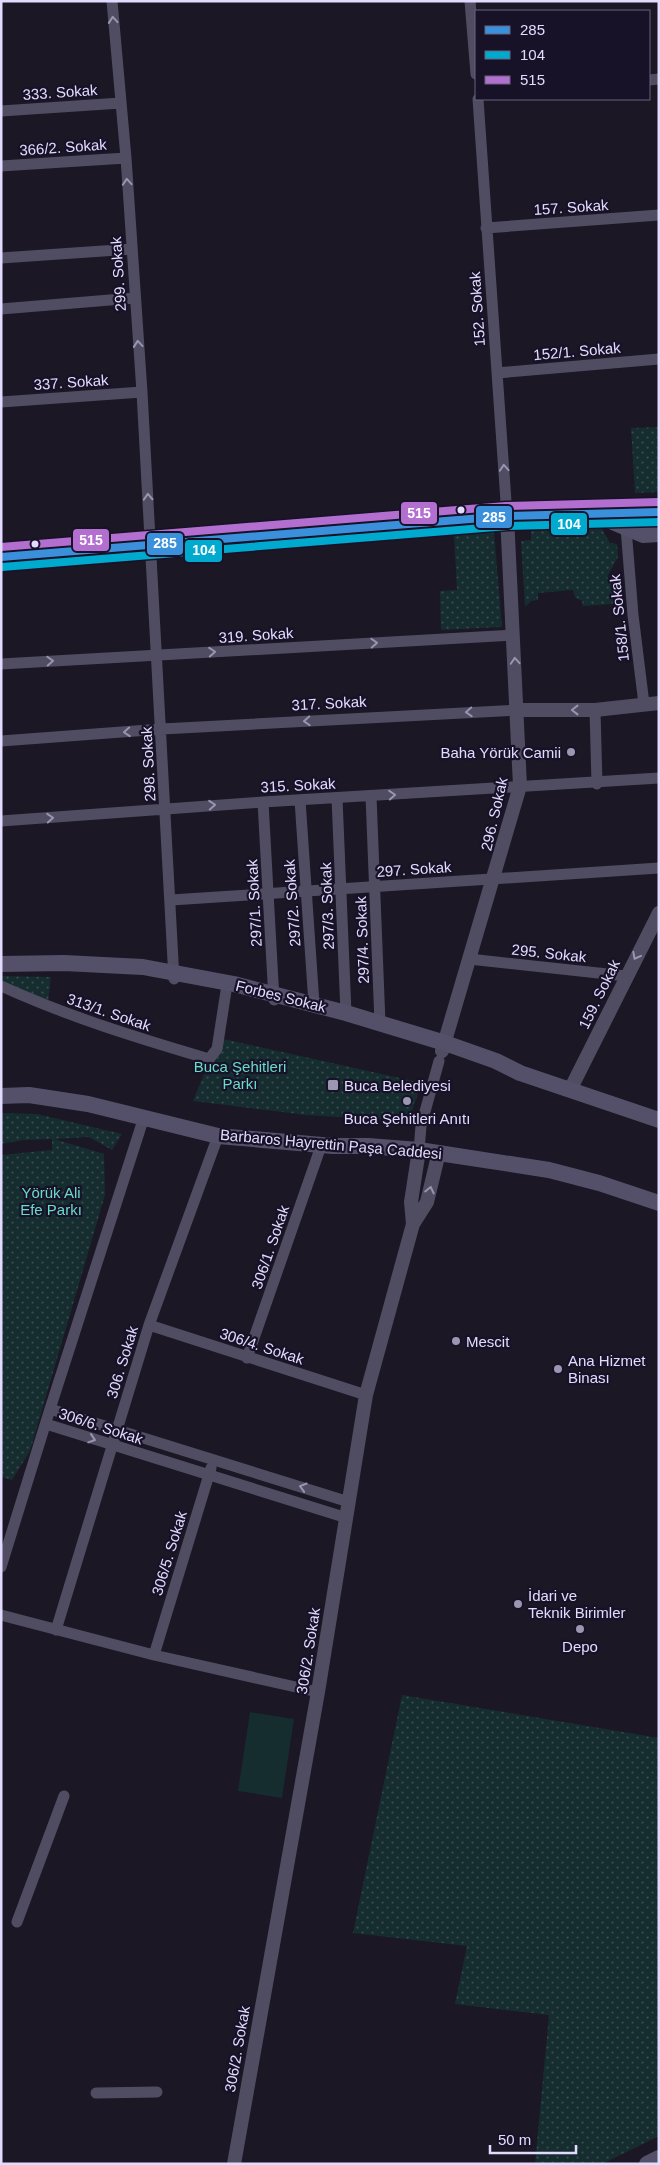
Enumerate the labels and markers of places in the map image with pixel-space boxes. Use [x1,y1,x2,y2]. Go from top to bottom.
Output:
unlabelled marker [456,505,466,515]
unlabelled marker [30,539,40,549]
place label: Baha Yörük Camii [440,744,561,761]
marker: Baha Yörük Camii [565,746,577,758]
place label: Buca Belediyesi [344,1077,451,1094]
marker: Buca Belediyesi [326,1078,340,1092]
marker: Buca Şehitleri Anıtı [401,1095,413,1107]
place label: Buca Şehitleri Anıtı [344,1110,470,1127]
place label: Mescit [466,1333,510,1350]
marker: Mescit [450,1335,462,1347]
place label: Ana Hizmet Binası [568,1352,646,1386]
marker: Ana Hizmet Binası [552,1363,564,1375]
place label: İdari ve Teknik Birimler [528,1587,626,1621]
marker: İdari ve Teknik Birimler [512,1598,524,1610]
marker: Depo [574,1623,586,1635]
place label: Depo [562,1638,598,1655]

